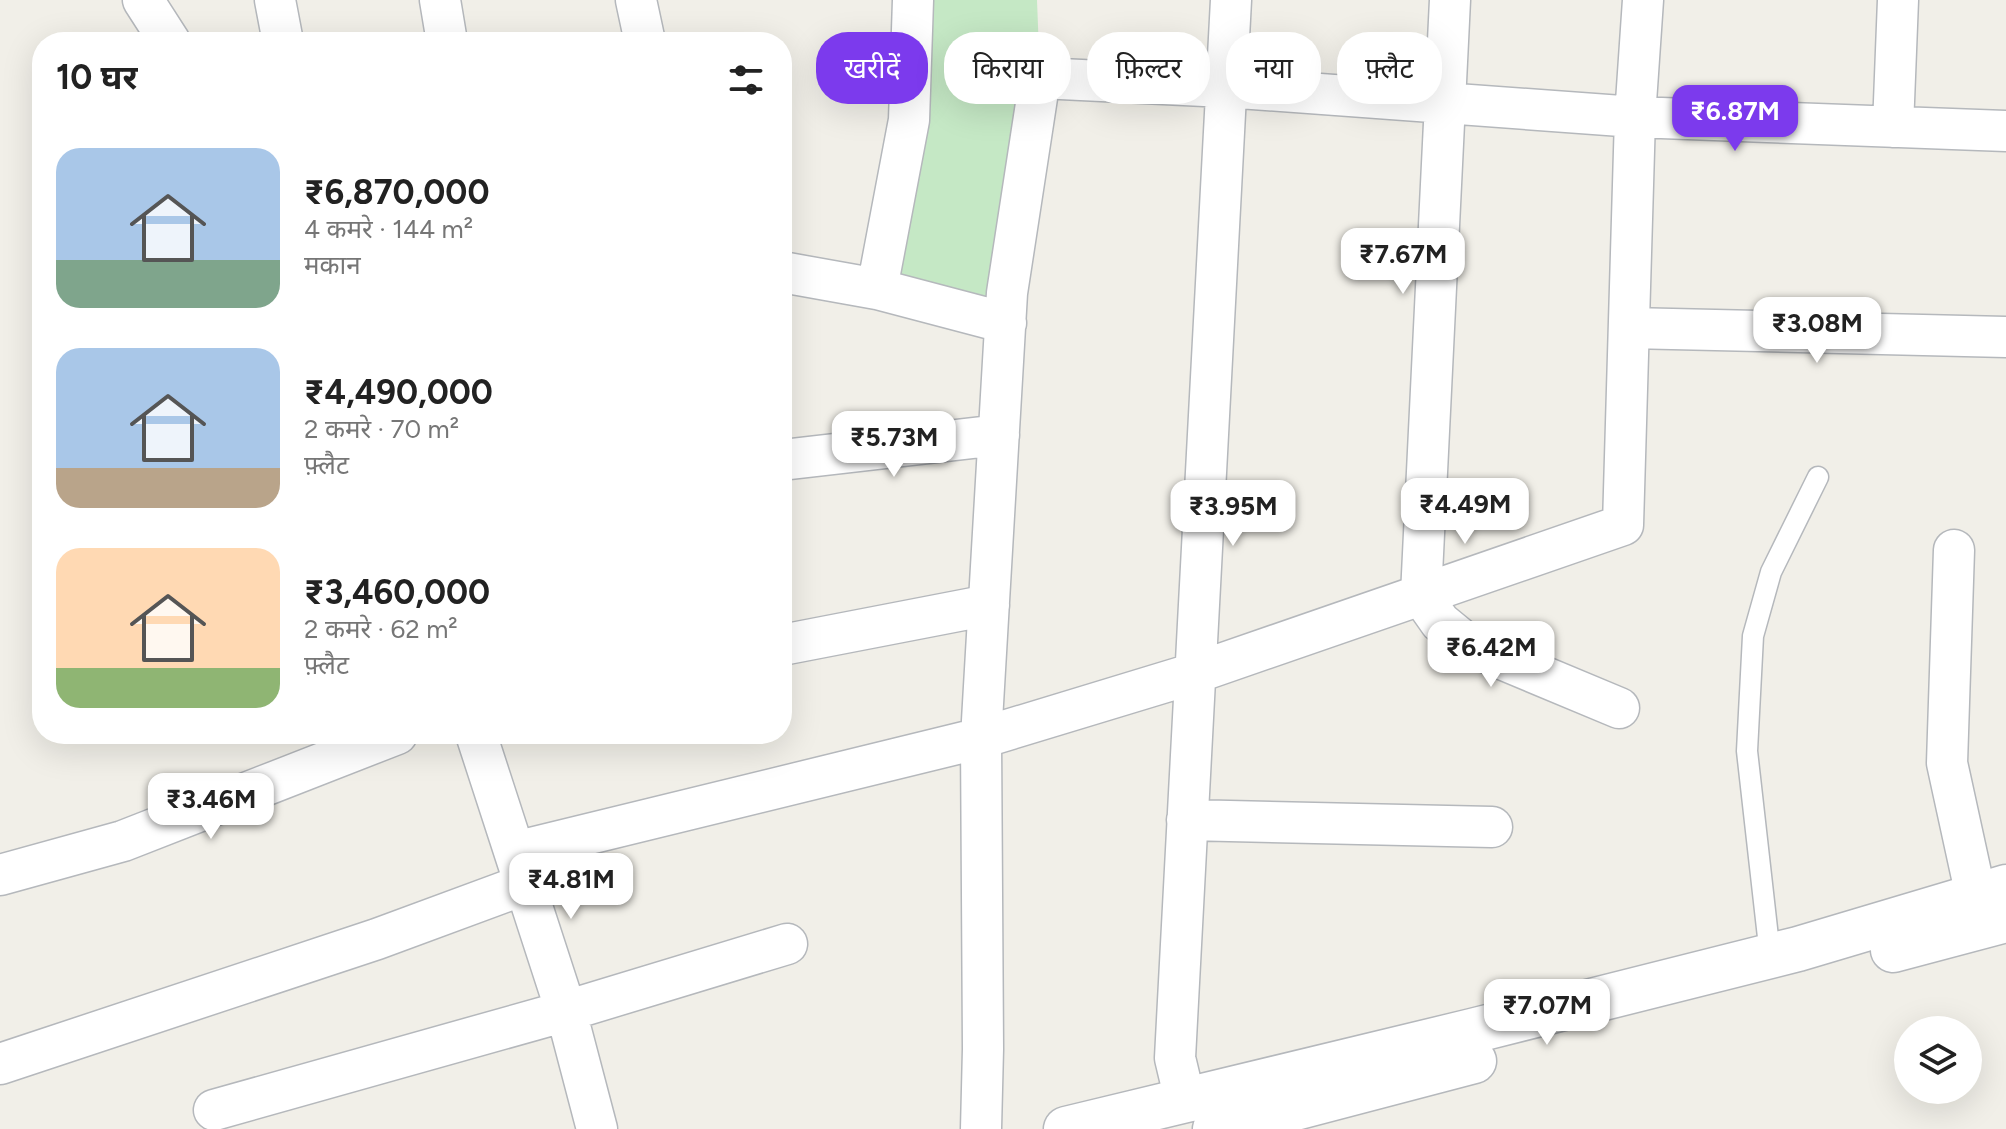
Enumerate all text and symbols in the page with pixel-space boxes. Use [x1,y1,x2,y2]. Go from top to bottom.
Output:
chip: खरीदें [816,32,928,104]
chip: किराया [944,32,1071,104]
chip: फ़िल्टर [1087,32,1210,104]
chip: नया [1226,32,1321,104]
chip: फ़्लैट [1337,32,1442,104]
text: 10 घर [56,57,138,98]
icon: filters [724,58,768,102]
pin: ₹6.87M [1670,85,1800,153]
text: ₹6.87M [1690,95,1780,127]
text: ₹6,870,000 [304,172,489,213]
icon: home [120,180,216,276]
text: 4 कमरे · 144 m² [304,213,473,245]
pin: ₹7.67M [1338,228,1468,296]
text: ₹7.67M [1359,238,1447,270]
text: मकान [304,249,361,281]
pin: ₹3.08M [1752,297,1882,365]
text: ₹3.08M [1771,307,1863,339]
text: ₹4,490,000 [304,372,493,413]
icon: home [120,380,216,476]
pin: ₹5.73M [829,411,959,479]
text: 2 कमरे · 70 m² [304,413,459,445]
text: ₹5.73M [850,421,938,453]
text: फ़्लैट [304,449,349,481]
pin: ₹4.49M [1400,478,1530,546]
pin: ₹3.95M [1168,480,1298,548]
text: ₹4.49M [1419,488,1511,520]
text: ₹3.95M [1189,490,1277,522]
text: ₹3,460,000 [304,572,490,613]
icon: home [120,580,216,676]
text: 2 कमरे · 62 m² [304,613,458,645]
pin: ₹6.42M [1426,621,1556,689]
text: ₹6.42M [1446,631,1536,663]
text: फ़्लैट [304,649,349,681]
pin: ₹3.46M [146,773,276,841]
text: ₹3.46M [166,783,256,815]
pin: ₹4.81M [506,853,636,921]
text: ₹4.81M [527,863,615,895]
pin: ₹7.07M [1482,979,1612,1047]
text: ₹7.07M [1502,989,1592,1021]
map controls [1894,1016,1982,1104]
button: layers [1894,1016,1982,1104]

